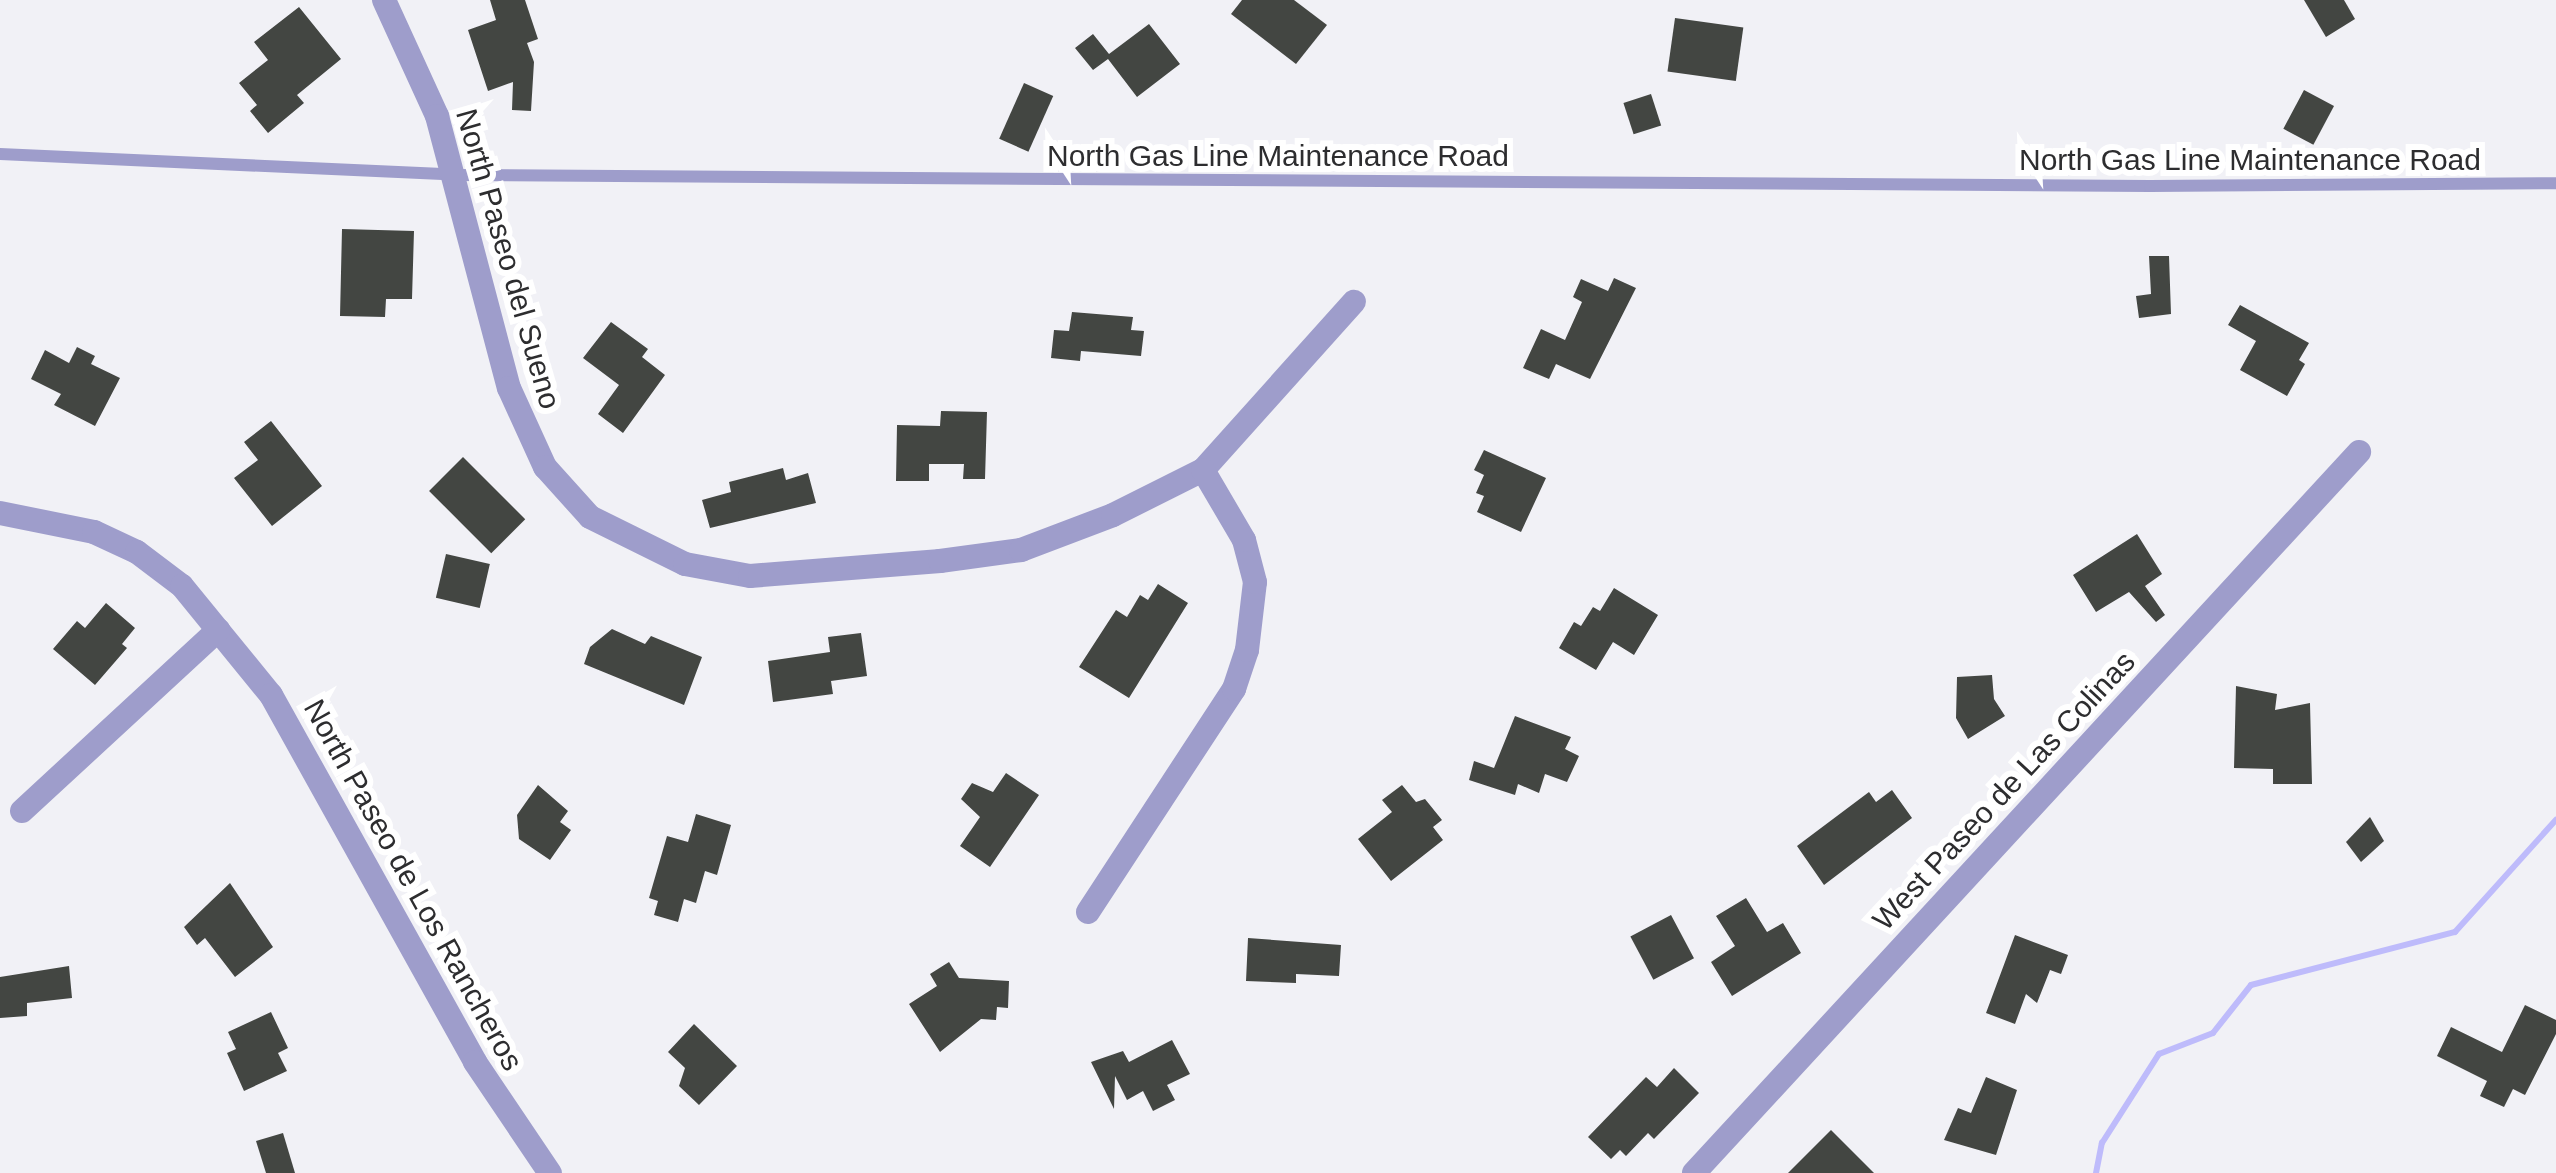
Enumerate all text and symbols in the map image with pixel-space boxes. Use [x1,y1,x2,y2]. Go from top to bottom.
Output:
street label: North Paseo del Sueno [448,105,568,413]
street label: North Gas Line Maintenance Road [1047,138,1509,174]
street label: North Gas Line Maintenance Road [2019,142,2481,178]
street label: West Paseo de Las Colinas [1865,644,2143,938]
street label: North Paseo de Los Rancheros [296,693,530,1077]

